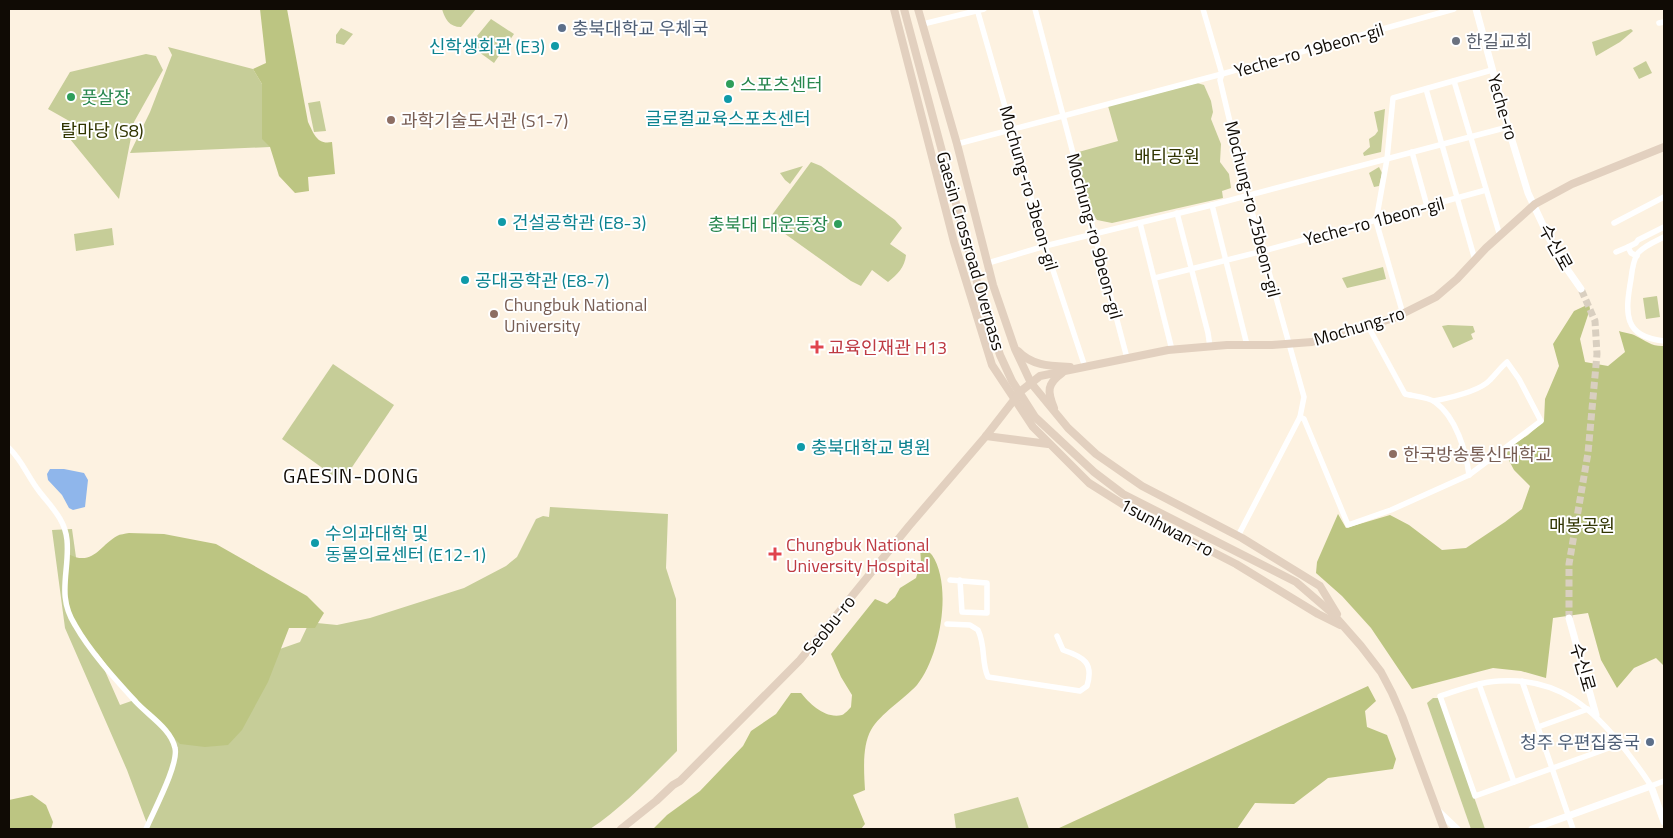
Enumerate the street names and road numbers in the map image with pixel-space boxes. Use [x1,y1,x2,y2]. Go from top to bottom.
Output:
street label: Yeche-ro 19beon-gil [1231,16,1387,84]
street label: Yeche-ro [1481,71,1525,143]
street label: Mochung-ro 3beon-gil [992,102,1066,274]
street label: Mochung-ro 25beon-gil [1218,118,1288,300]
street label: Gaesin Crossroad Overpass [930,148,1012,354]
street label: Mochung-ro 9beon-gil [1060,150,1130,322]
street label: Yeche-ro 1beon-gil [1301,189,1447,253]
street label: 수신로 [1532,219,1580,275]
street label: Mochung-ro [1310,299,1408,353]
street label: 1sunhwan-ro [1115,491,1219,563]
street label: Seobu-ro [796,589,862,661]
street label: 수신로 [1563,639,1603,695]

